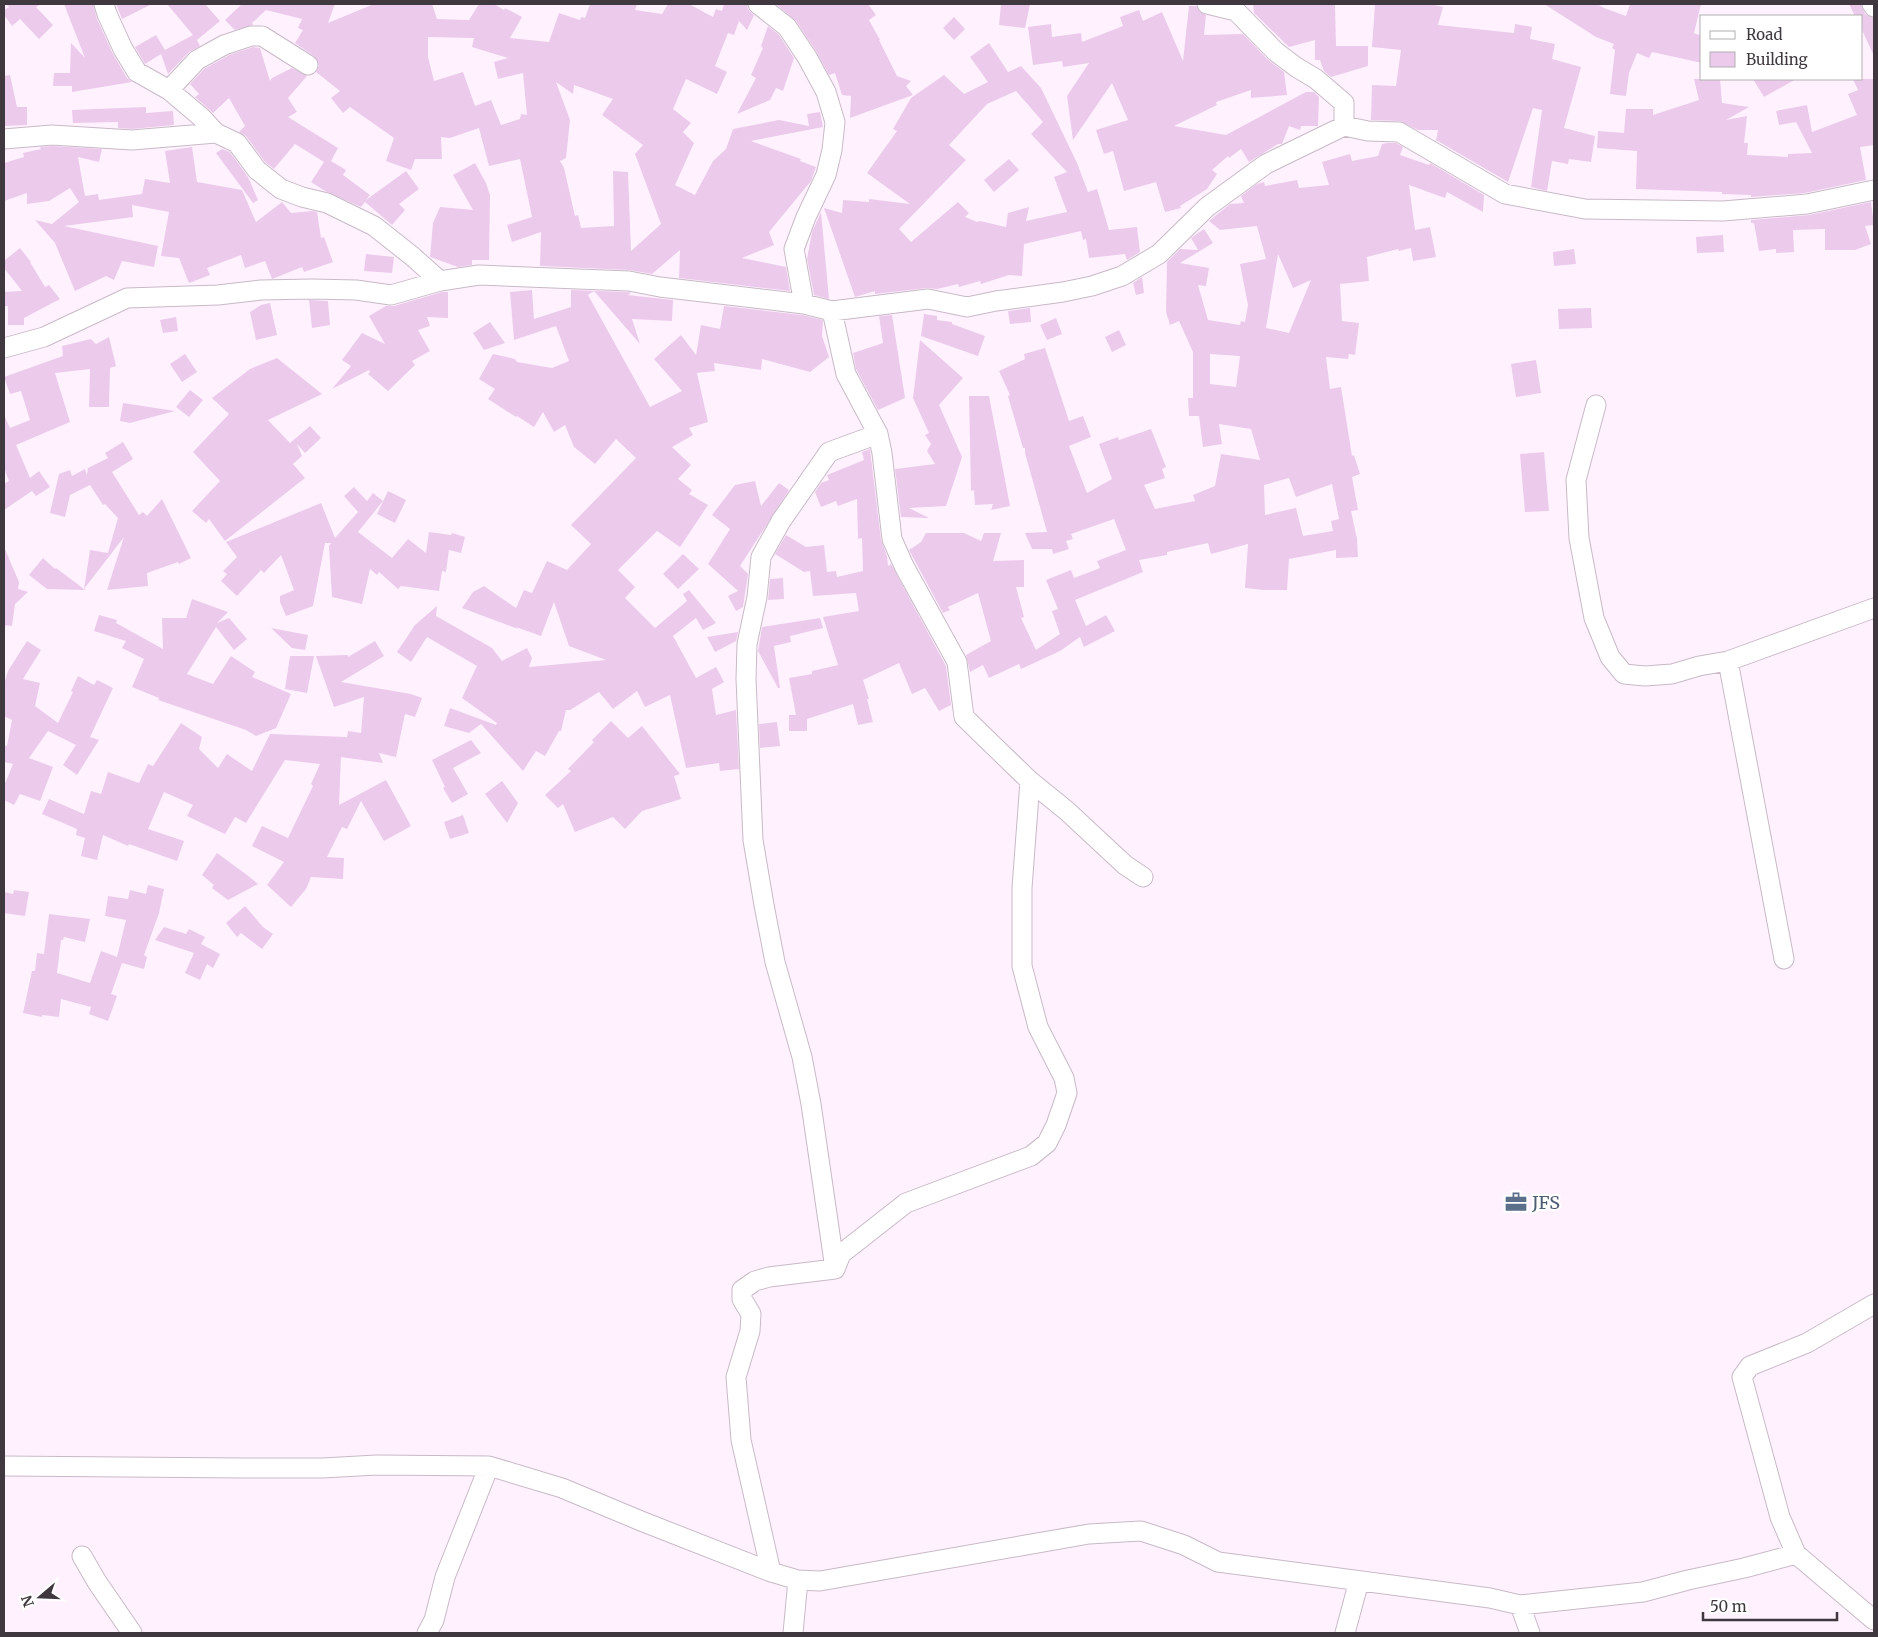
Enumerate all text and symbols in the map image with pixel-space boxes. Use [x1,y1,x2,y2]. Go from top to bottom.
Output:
legend [1700,15,1863,80]
text: Road [1746,25,1782,44]
text: Building [1746,50,1808,69]
office icon: JFS [1503,1189,1529,1215]
place label: JFS [1531,1191,1560,1214]
north arrow [15,1572,65,1622]
scale bar [1703,1590,1837,1622]
text: N [17,1593,38,1609]
text: 50 m [1710,1597,1747,1616]

